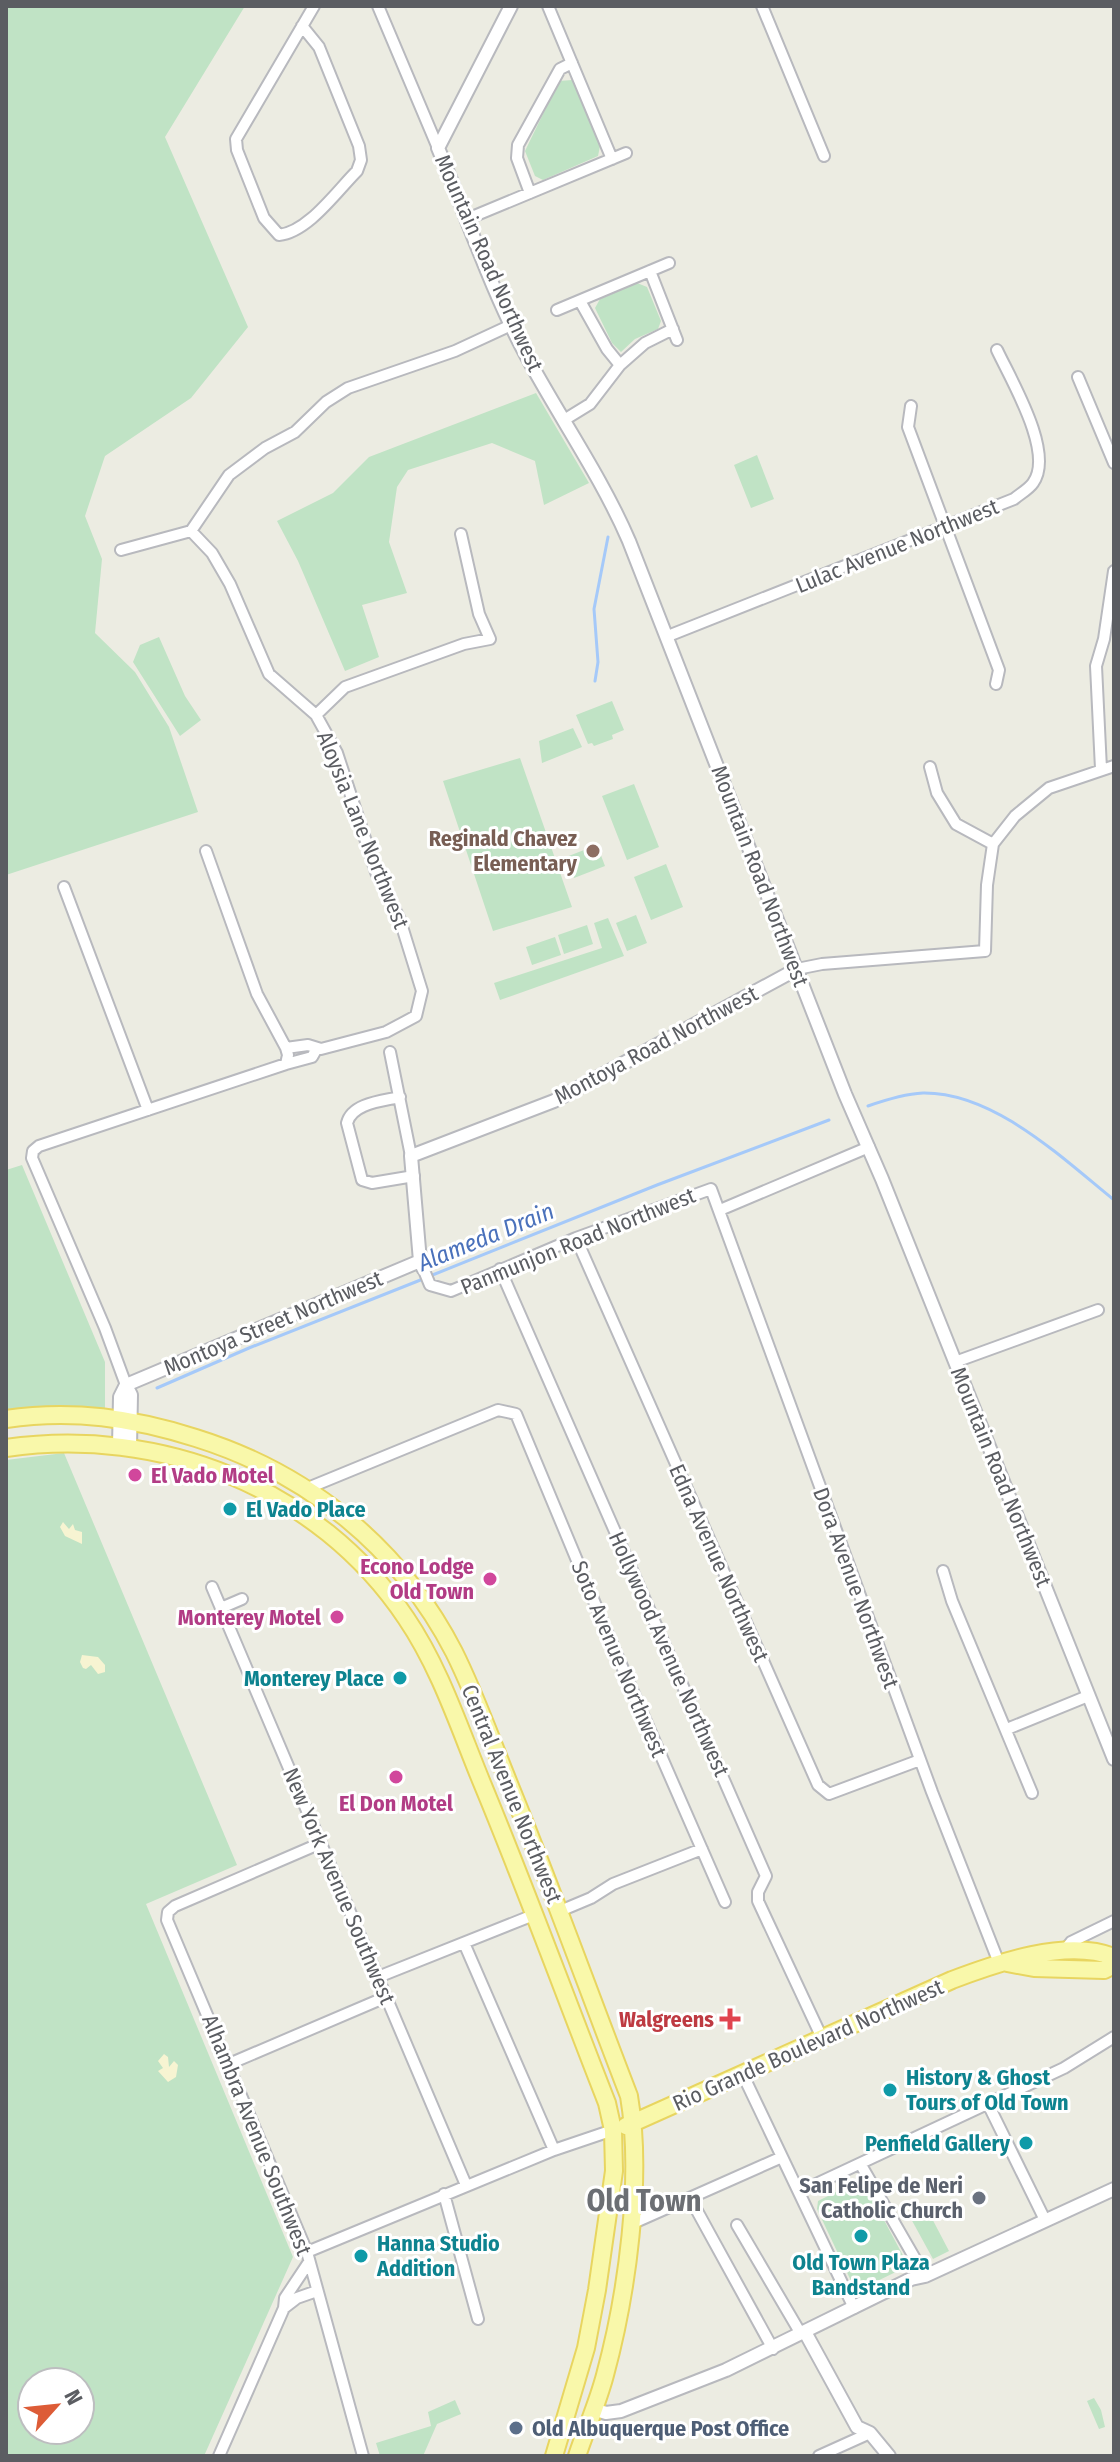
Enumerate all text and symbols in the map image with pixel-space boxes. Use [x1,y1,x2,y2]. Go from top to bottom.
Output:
street label: Mountain Road Northwest [429,150,549,376]
street label: Lulac Avenue Northwest [792,493,1003,599]
street label: Aloysia Lane Northwest [311,727,415,933]
street label: Mountain Road Northwest [705,762,815,991]
place label: Reginald Chavez Elementary [429,825,578,877]
marker: Reginald Chavez Elementary [584,842,602,860]
street label: Montoya Road Northwest [550,980,763,1110]
street label: Panmunjon Road Northwest [457,1181,700,1300]
water label: Alameda Drain [413,1197,558,1277]
street label: Montoya Street Northwest [160,1264,387,1381]
street label: Mountain Road Northwest [945,1363,1058,1592]
street label: Edna Avenue Northwest [663,1460,775,1667]
place label: El Vado Motel [151,1462,275,1489]
marker: El Vado Motel [126,1466,144,1484]
street label: Dora Avenue Northwest [807,1484,905,1693]
place label: El Vado Place [246,1496,366,1523]
marker: El Vado Place [221,1500,239,1518]
street label: Hollywood Avenue Northwest [603,1527,736,1781]
place label: Econo Lodge Old Town [360,1553,474,1605]
street label: Soto Avenue Northwest [565,1557,673,1762]
marker: Econo Lodge Old Town [481,1570,499,1588]
place label: Monterey Motel [178,1604,322,1631]
marker: Monterey Motel [328,1608,346,1626]
place label: Monterey Place [244,1665,384,1692]
marker: Monterey Place [391,1669,409,1687]
street label: Central Avenue Northwest [456,1681,569,1908]
street label: New York Avenue Southwest [277,1764,401,2009]
marker: El Don Motel [387,1768,405,1786]
place label: El Don Motel [339,1790,454,1817]
street label: Rio Grande Boulevard Northwest [669,1973,948,2117]
place label: Walgreens [619,2006,714,2033]
marker: Walgreens [721,2010,739,2028]
street label: Alhambra Avenue Southwest [196,2011,318,2260]
place label: History & Ghost Tours of Old Town [906,2064,1069,2116]
marker: History & Ghost Tours of Old Town [881,2081,899,2099]
place label: Penfield Gallery [865,2130,1011,2157]
marker: Penfield Gallery [1017,2134,1035,2152]
place label: San Felipe de Neri Catholic Church [799,2172,963,2224]
district label: Old Town [587,2183,701,2219]
marker: San Felipe de Neri Catholic Church [970,2189,988,2207]
marker: Old Town Plaza Bandstand [852,2227,870,2245]
place label: Hanna Studio Addition [376,2230,500,2282]
marker: Hanna Studio Addition [352,2247,370,2265]
place label: Old Town Plaza Bandstand [792,2249,930,2301]
north arrow [16,2366,96,2446]
text: N [58,2385,88,2409]
place label: Old Albuquerque Post Office [532,2415,789,2442]
marker: Old Albuquerque Post Office [507,2419,525,2437]

